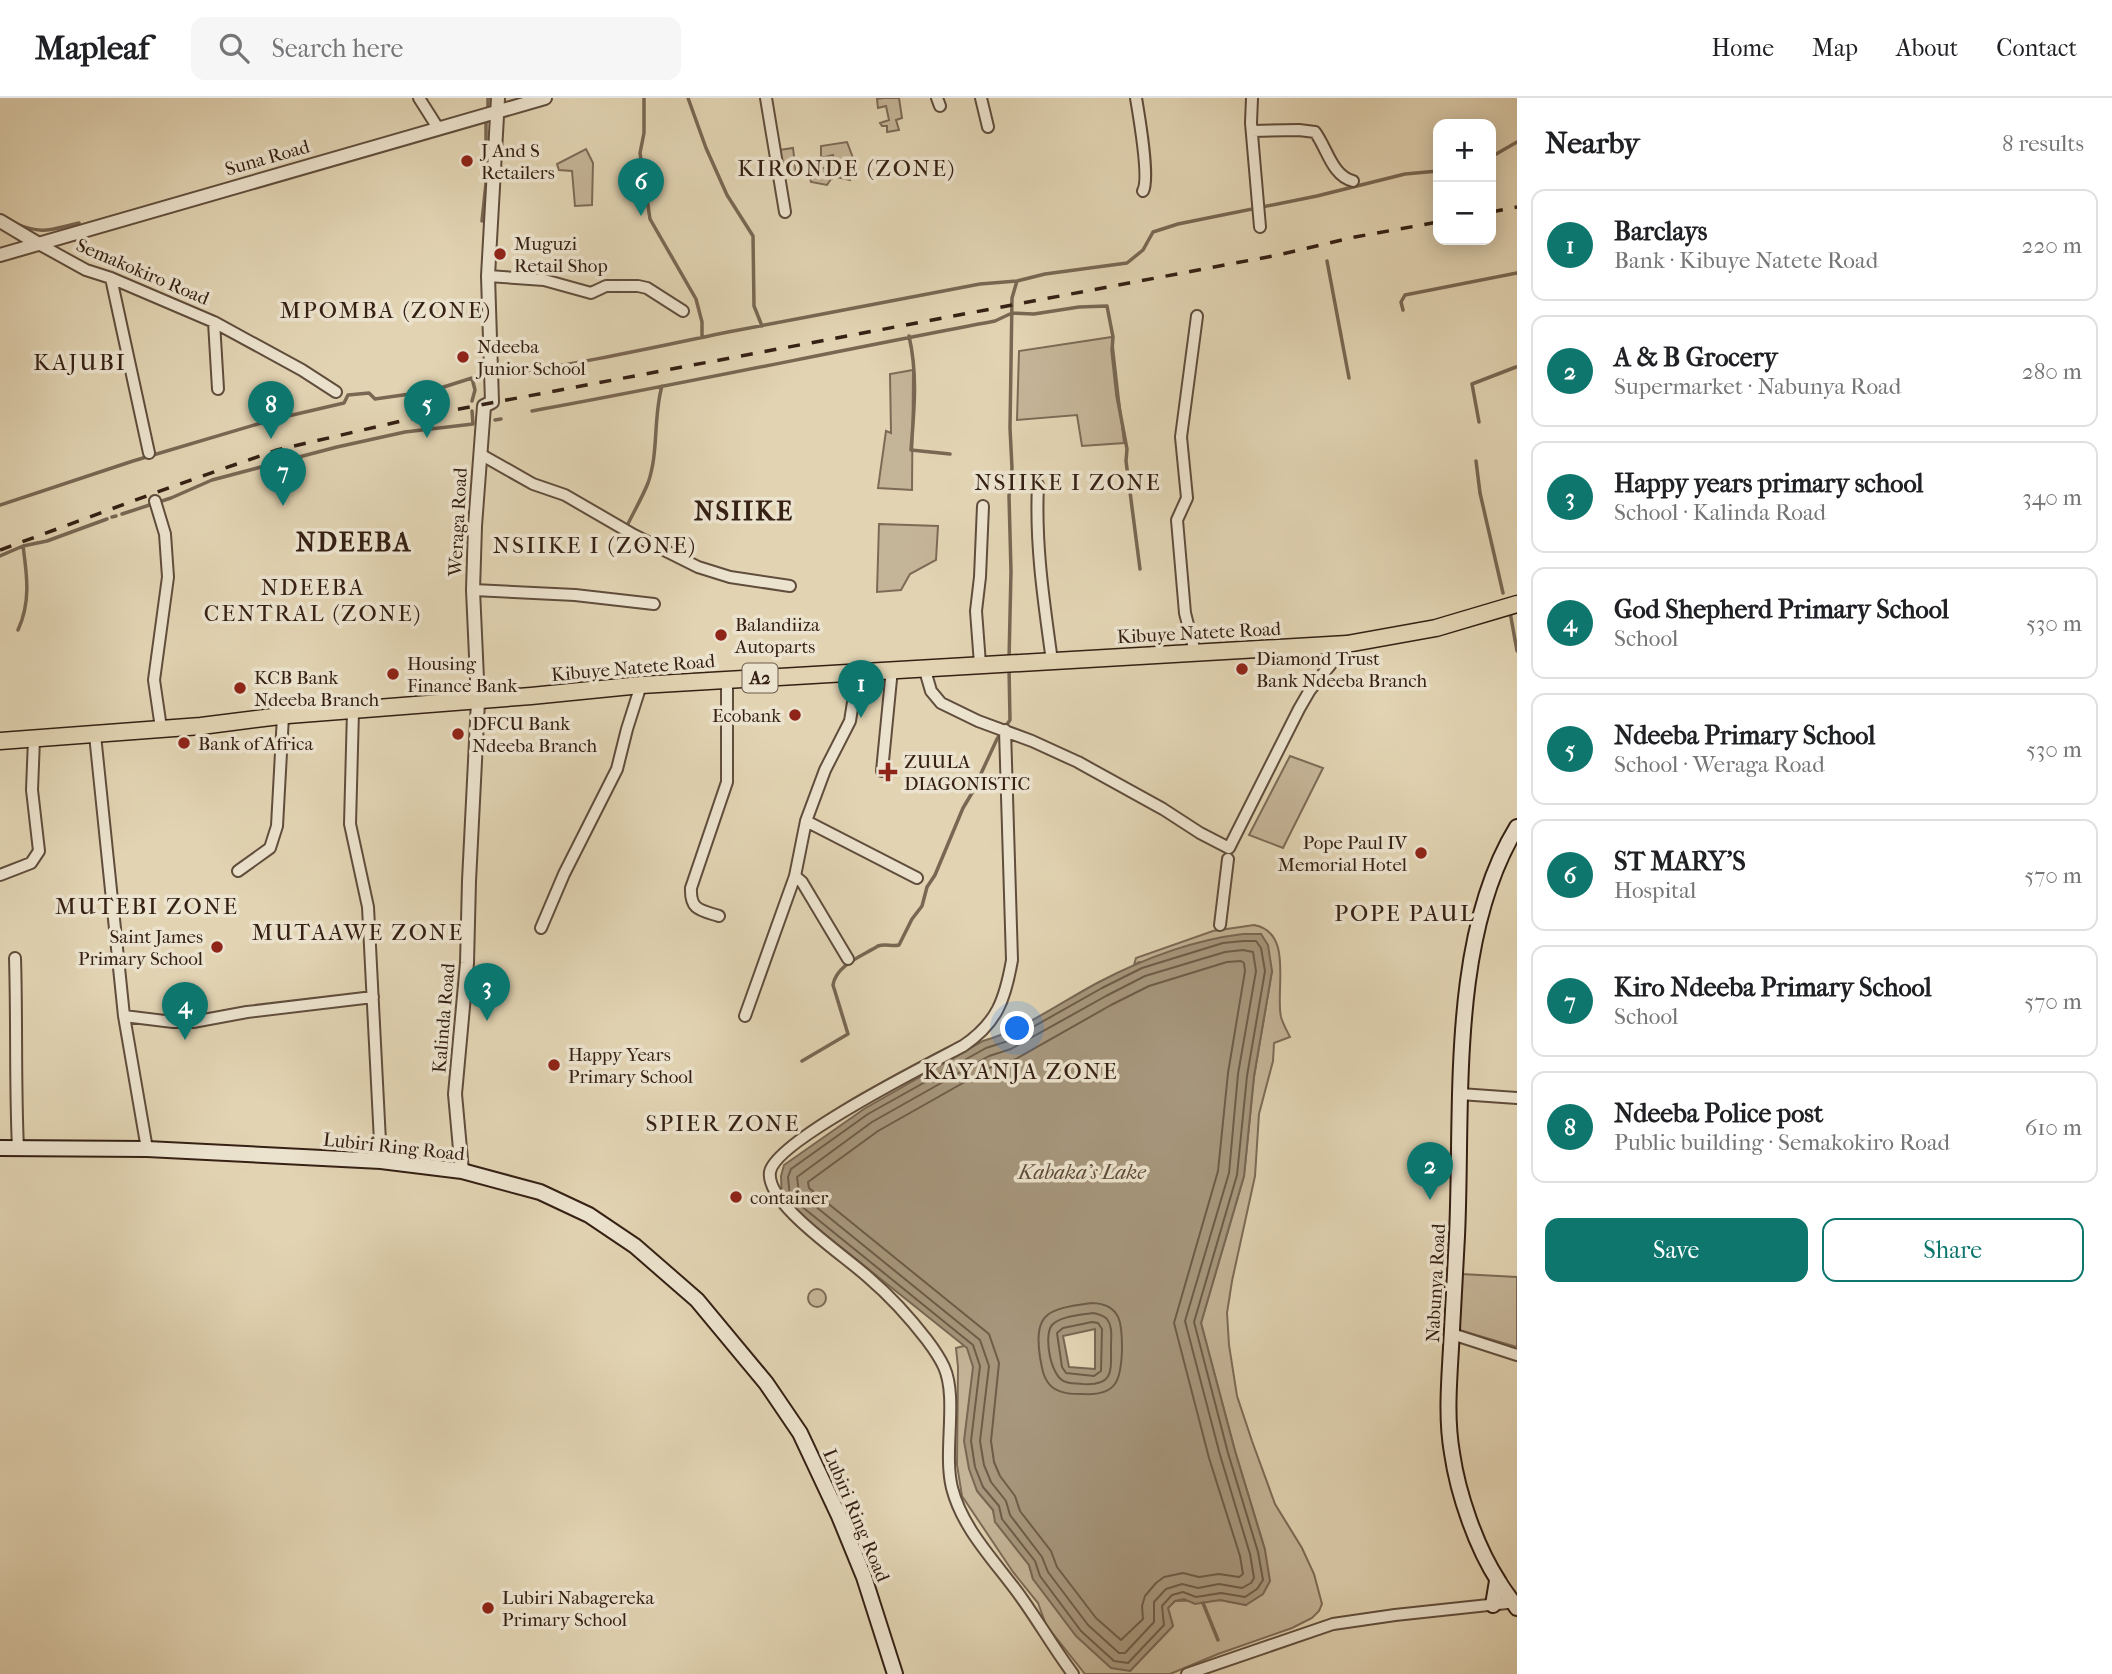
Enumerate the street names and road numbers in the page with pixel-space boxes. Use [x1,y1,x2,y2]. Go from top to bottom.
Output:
street label: Suna Road [223,135,313,180]
street label: Semakokiro Road [73,234,213,310]
street label: Weraga Road [444,466,472,578]
street label: Kibuye Natete Road [1116,618,1282,648]
street label: Kibuye Natete Road [550,650,717,686]
road number: A2 [742,664,778,692]
street label: Kalinda Road [428,962,460,1074]
street label: Lubiri Ring Road [322,1129,466,1165]
street label: Nabunya Road [1422,1223,1450,1343]
street label: Lubiri Ring Road [818,1446,894,1586]

